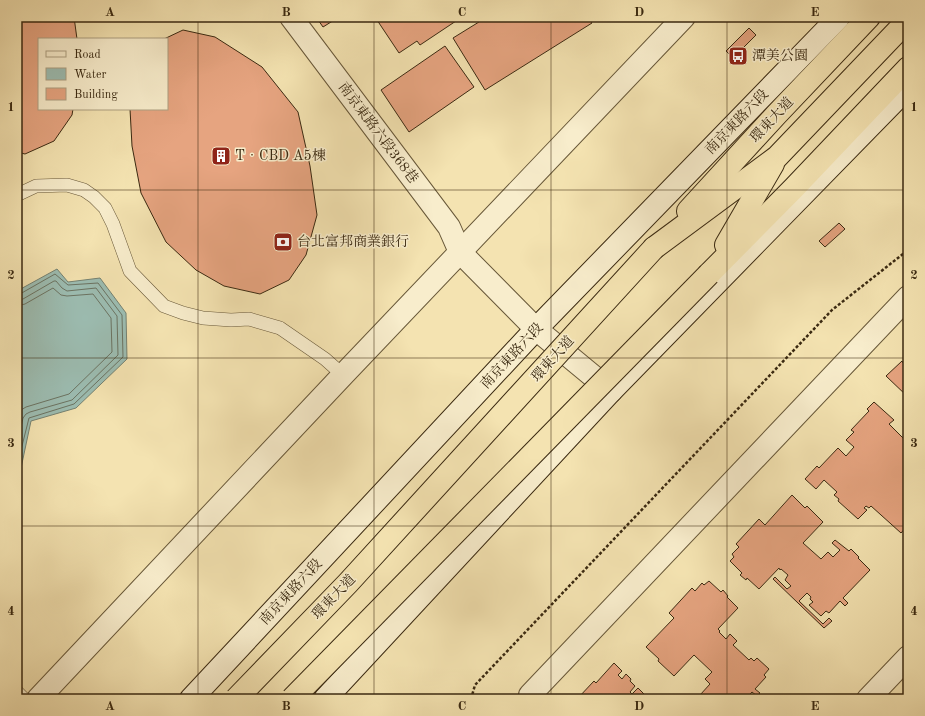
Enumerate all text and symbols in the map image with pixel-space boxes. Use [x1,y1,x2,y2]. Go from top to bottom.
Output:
text: A [105,6,115,19]
text: B [281,6,291,19]
text: C [458,6,466,19]
text: D [634,6,644,19]
text: E [811,6,820,19]
legend [38,38,168,110]
bus stop icon: 潭美公園 [727,45,749,67]
place label: 潭美公園 [752,48,808,63]
text: Road [74,49,101,61]
text: Water [74,69,107,81]
street label: 南京東路六段368巷 [336,79,421,186]
street label: 南京東路六段 [702,86,771,157]
text: Building [74,89,118,101]
street label: 環東大道 [747,94,796,145]
text: 1 [7,101,15,114]
text: 1 [910,101,918,114]
building icon: T．CBD A5棟 [210,145,232,167]
place label: T．CBD A5棟 [235,148,326,163]
bank icon: 台北富邦商業銀行 [272,231,294,253]
place label: 台北富邦商業銀行 [297,234,409,249]
text: 2 [7,269,15,282]
text: 2 [910,269,918,282]
street label: 南京東路六段 [478,320,546,391]
street label: 環東大道 [528,333,577,384]
text: 3 [7,437,15,450]
text: 3 [910,437,918,450]
street label: 南京東路六段 [257,556,325,627]
street label: 環東大道 [309,571,358,622]
text: 4 [7,605,15,618]
text: 4 [910,605,918,618]
text: A [105,700,115,713]
text: B [281,700,291,713]
text: C [458,700,466,713]
text: D [634,700,644,713]
text: E [811,700,820,713]

